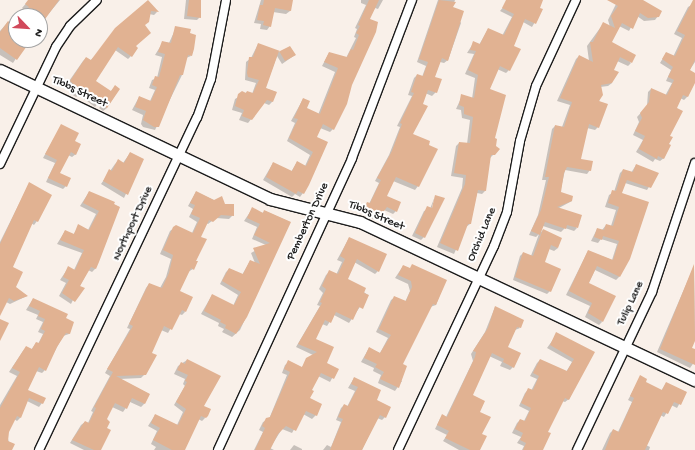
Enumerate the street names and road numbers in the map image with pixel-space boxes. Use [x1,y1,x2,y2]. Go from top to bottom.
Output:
street label: Tibbs Street [49,74,109,112]
street label: Pemberton Drive [285,181,333,263]
street label: Northport Drive [111,185,157,263]
street label: Tibbs Street [346,199,406,235]
street label: Orchid Lane [465,206,501,264]
street label: Tulip Lane [616,280,648,328]

